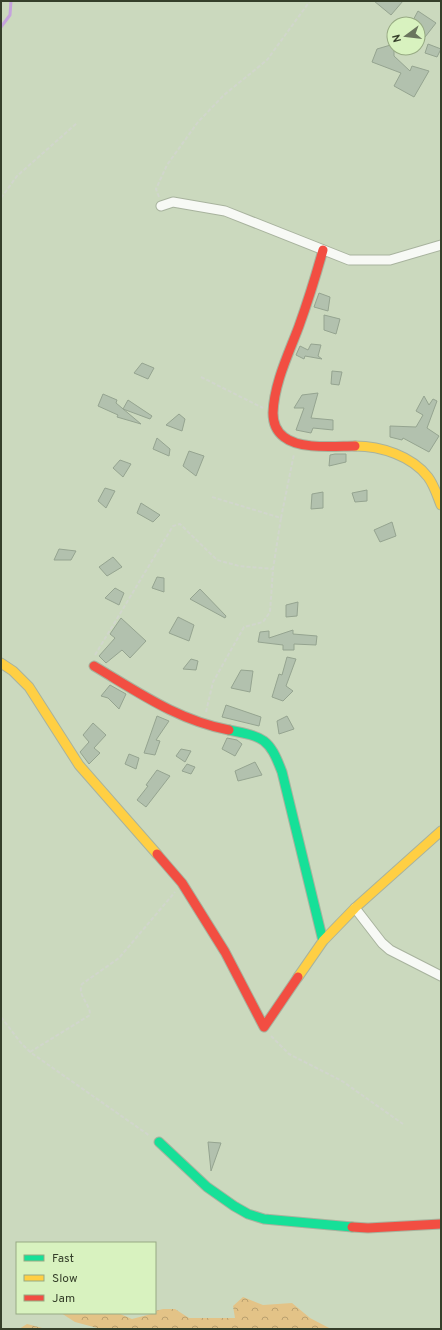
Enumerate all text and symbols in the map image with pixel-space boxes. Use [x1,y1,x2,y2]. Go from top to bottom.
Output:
north arrow [386,16,426,56]
text: N [390,33,405,44]
legend [16,1242,156,1314]
text: Fast [52,1251,74,1267]
text: Slow [52,1271,78,1287]
text: Jam [52,1291,75,1307]

